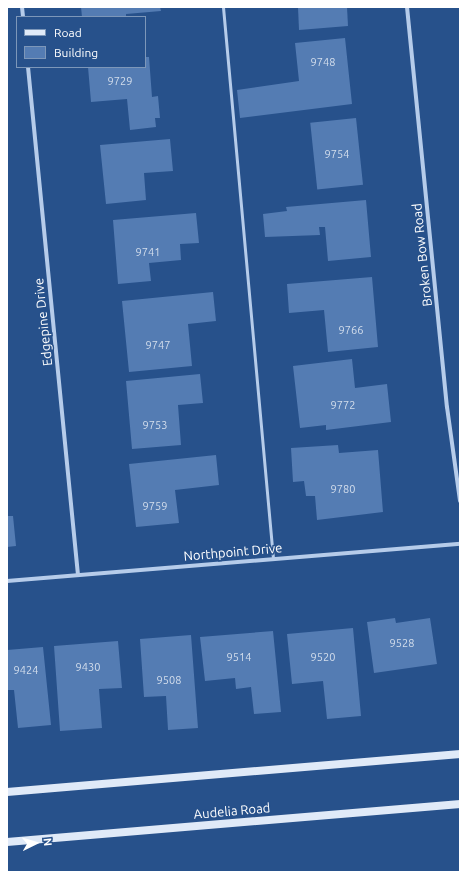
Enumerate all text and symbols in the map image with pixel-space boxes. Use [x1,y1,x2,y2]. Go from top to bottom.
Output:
legend [16,16,146,68]
text: Road [54,26,82,39]
text: Building [54,46,98,59]
house number: 9748 [311,55,335,69]
house number: 9729 [108,74,132,88]
house number: 9754 [325,147,349,161]
street label: Broken Bow Road [409,203,435,307]
house number: 9741 [136,245,160,259]
street label: Edgepine Drive [31,277,55,367]
house number: 9766 [339,323,363,337]
house number: 9747 [146,338,170,352]
house number: 9772 [331,398,355,412]
house number: 9753 [143,418,167,432]
house number: 9780 [331,482,355,496]
house number: 9759 [143,499,167,513]
street label: Northpoint Drive [183,540,283,564]
house number: 9528 [390,636,414,650]
house number: 9514 [227,650,251,664]
house number: 9520 [311,650,335,664]
house number: 9430 [76,660,100,674]
house number: 9424 [14,663,38,677]
house number: 9508 [157,673,181,687]
street label: Audelia Road [193,800,271,822]
north arrow [16,823,56,863]
text: N [42,837,54,847]

